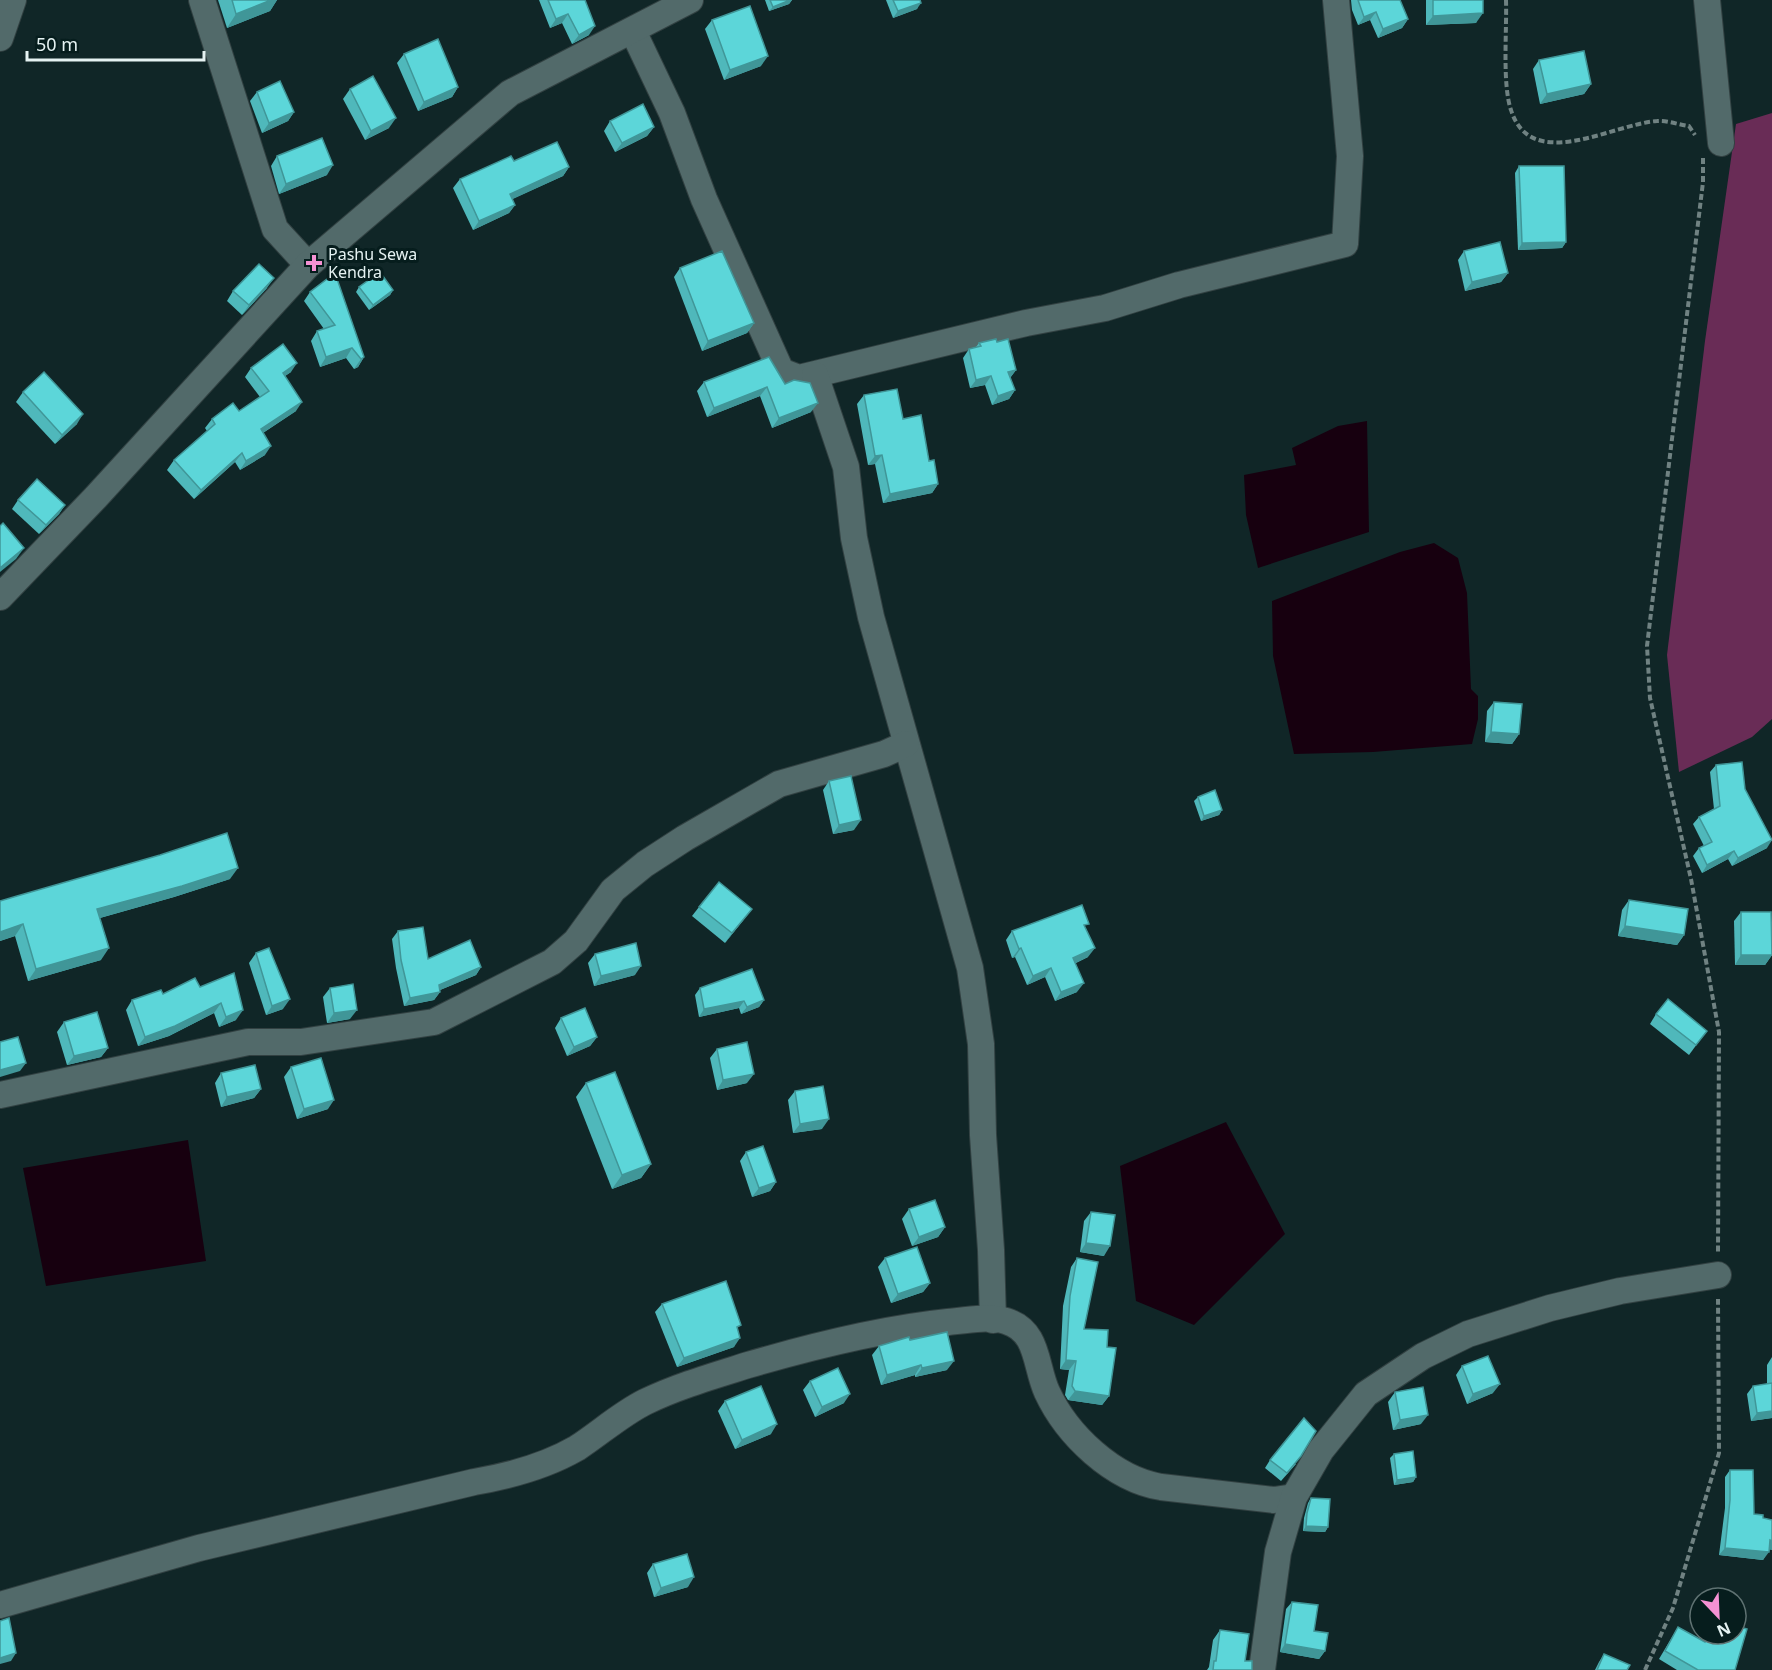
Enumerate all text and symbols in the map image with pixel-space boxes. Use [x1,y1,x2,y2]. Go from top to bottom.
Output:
scale bar [27,24,204,62]
text: 50 m [36,32,78,56]
place label: Pashu Sewa Kendra [328,243,417,283]
marker: Pashu Sewa Kendra [305,254,323,272]
north arrow [1688,1586,1748,1646]
text: N [1714,1617,1734,1642]

